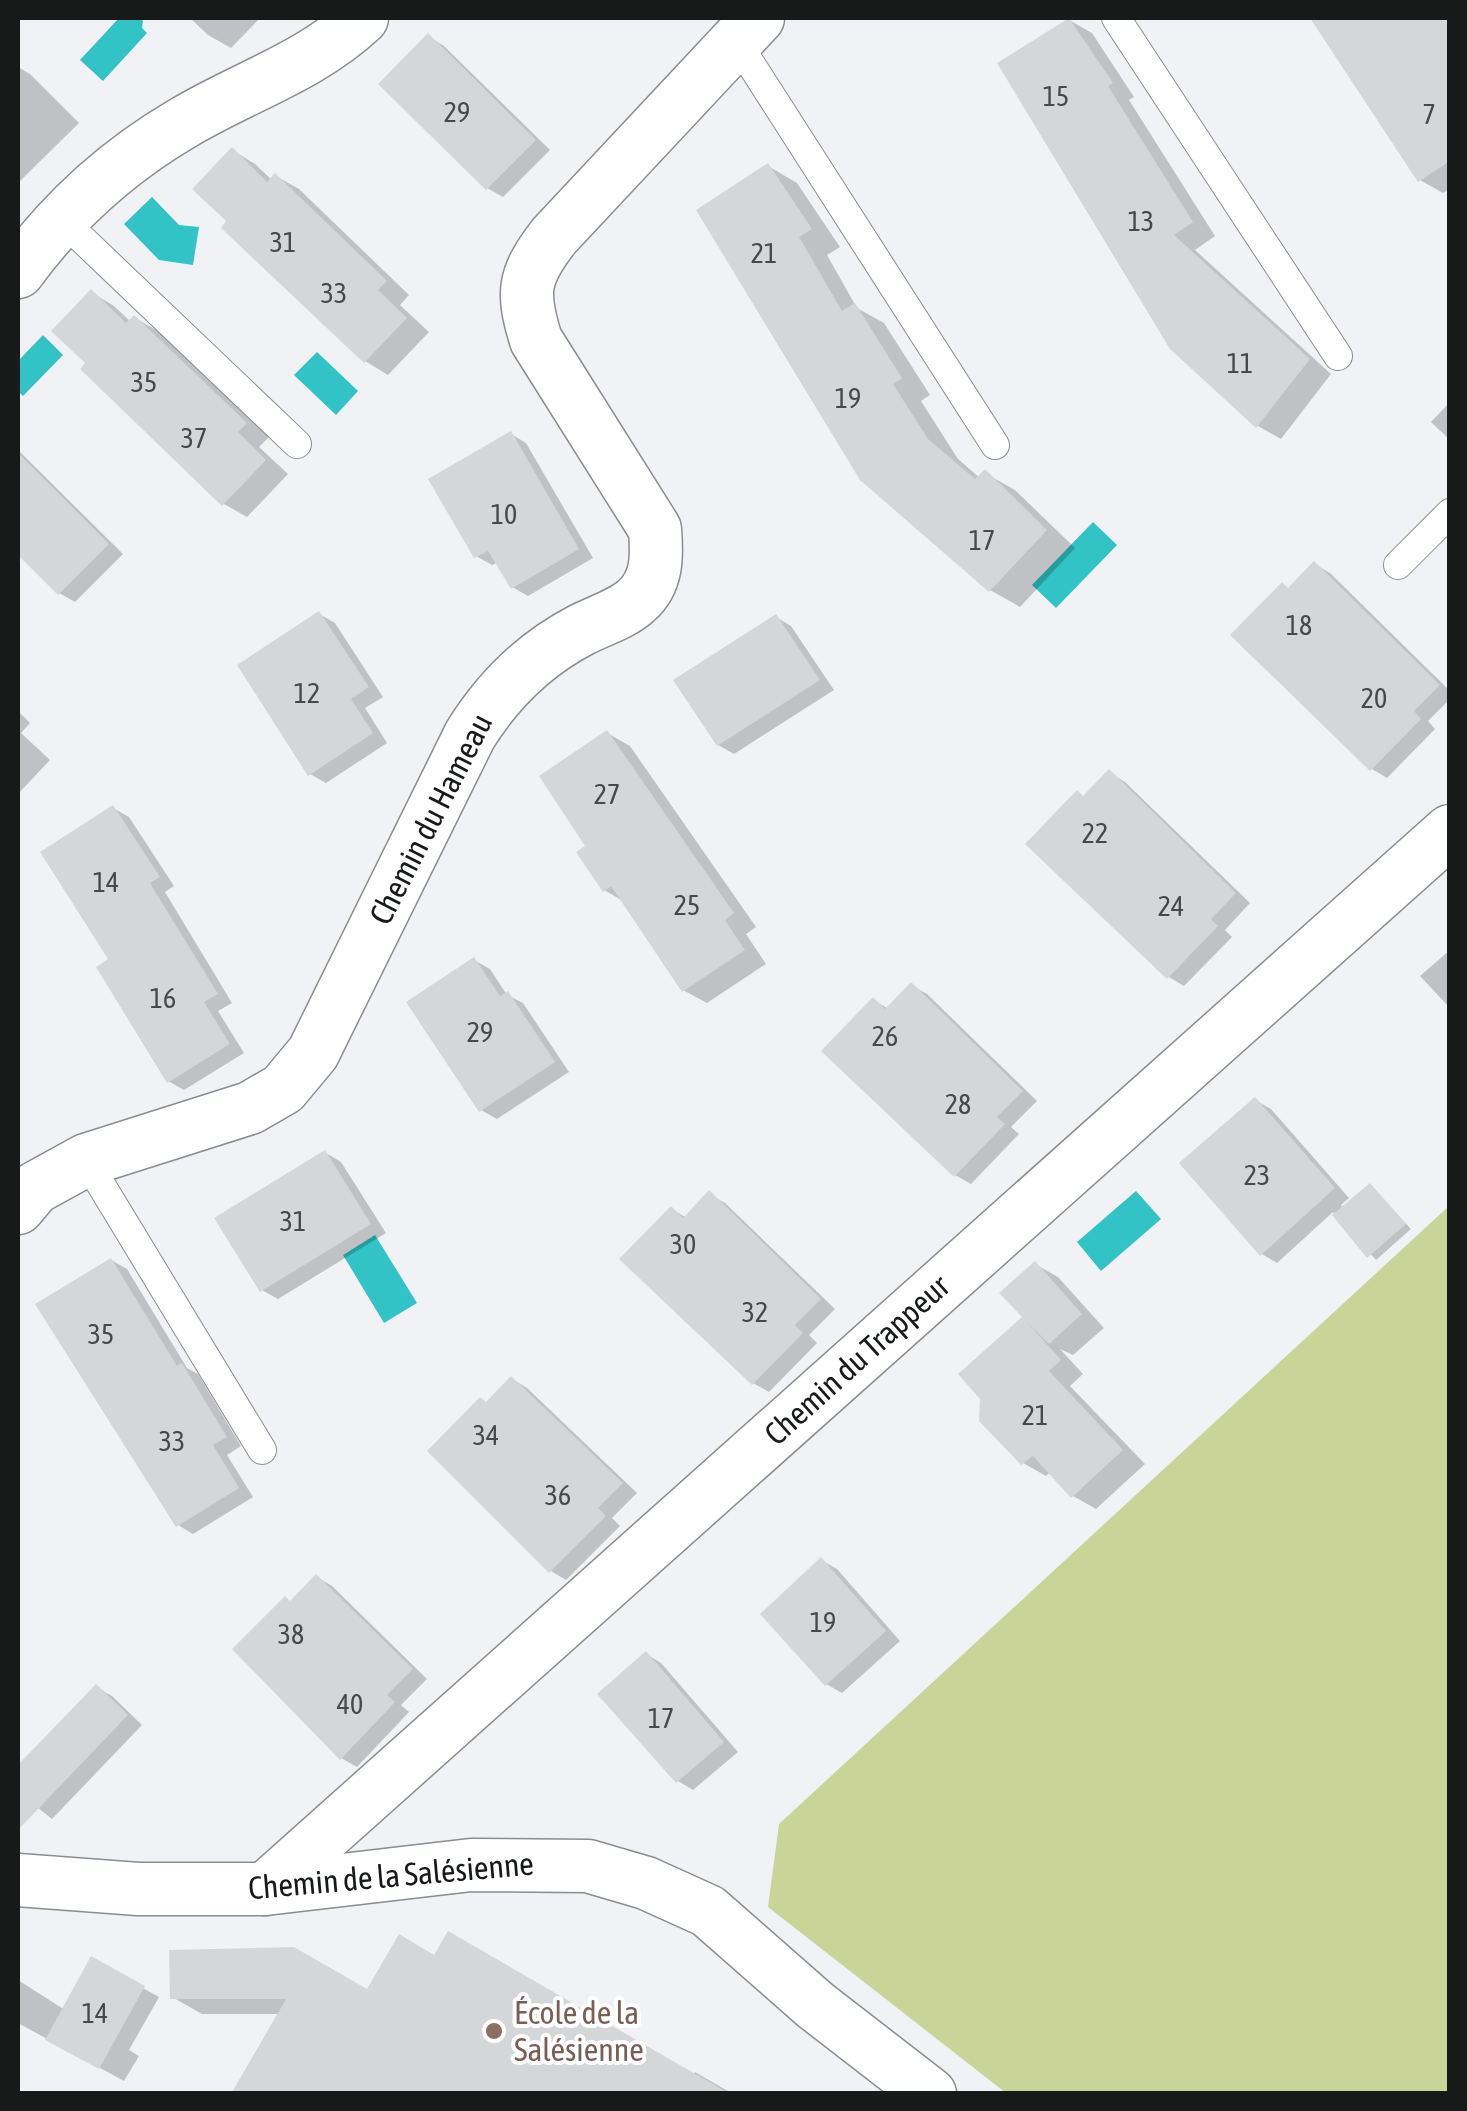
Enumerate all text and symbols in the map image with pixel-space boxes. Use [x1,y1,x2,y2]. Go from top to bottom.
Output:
house number: 15 [1043,80,1069,112]
house number: 29 [444,96,470,128]
house number: 7 [1422,98,1436,130]
house number: 13 [1128,205,1154,237]
house number: 31 [270,226,296,258]
house number: 21 [751,237,777,269]
house number: 33 [321,277,347,309]
house number: 11 [1227,347,1253,379]
house number: 35 [131,366,157,398]
house number: 19 [835,382,861,414]
house number: 37 [181,422,207,454]
house number: 10 [491,498,517,530]
house number: 17 [969,524,995,556]
house number: 18 [1286,609,1312,641]
house number: 12 [294,677,320,709]
house number: 20 [1361,682,1387,714]
street label: Chemin du Hameau [362,707,500,930]
house number: 27 [594,778,620,810]
house number: 22 [1082,817,1108,849]
house number: 14 [93,866,119,898]
house number: 25 [674,889,700,921]
house number: 24 [1158,890,1184,922]
house number: 16 [150,982,176,1014]
house number: 29 [467,1016,493,1048]
house number: 26 [872,1020,898,1052]
house number: 28 [945,1088,971,1120]
house number: 23 [1244,1159,1270,1191]
house number: 31 [280,1205,306,1237]
house number: 30 [670,1228,696,1260]
street label: Chemin du Trappeur [757,1267,957,1452]
house number: 32 [742,1296,768,1328]
house number: 35 [88,1318,114,1350]
house number: 21 [1022,1399,1048,1431]
house number: 34 [473,1419,499,1451]
house number: 33 [159,1425,185,1457]
house number: 36 [545,1479,571,1511]
house number: 19 [810,1606,836,1638]
house number: 38 [278,1618,304,1650]
house number: 40 [337,1688,363,1720]
house number: 17 [648,1702,674,1734]
street label: Chemin de la Salésienne [247,1845,535,1906]
place label: École de la Salésienne [514,1994,644,2068]
house number: 14 [82,1997,108,2029]
marker: École de la Salésienne [483,2020,505,2042]

